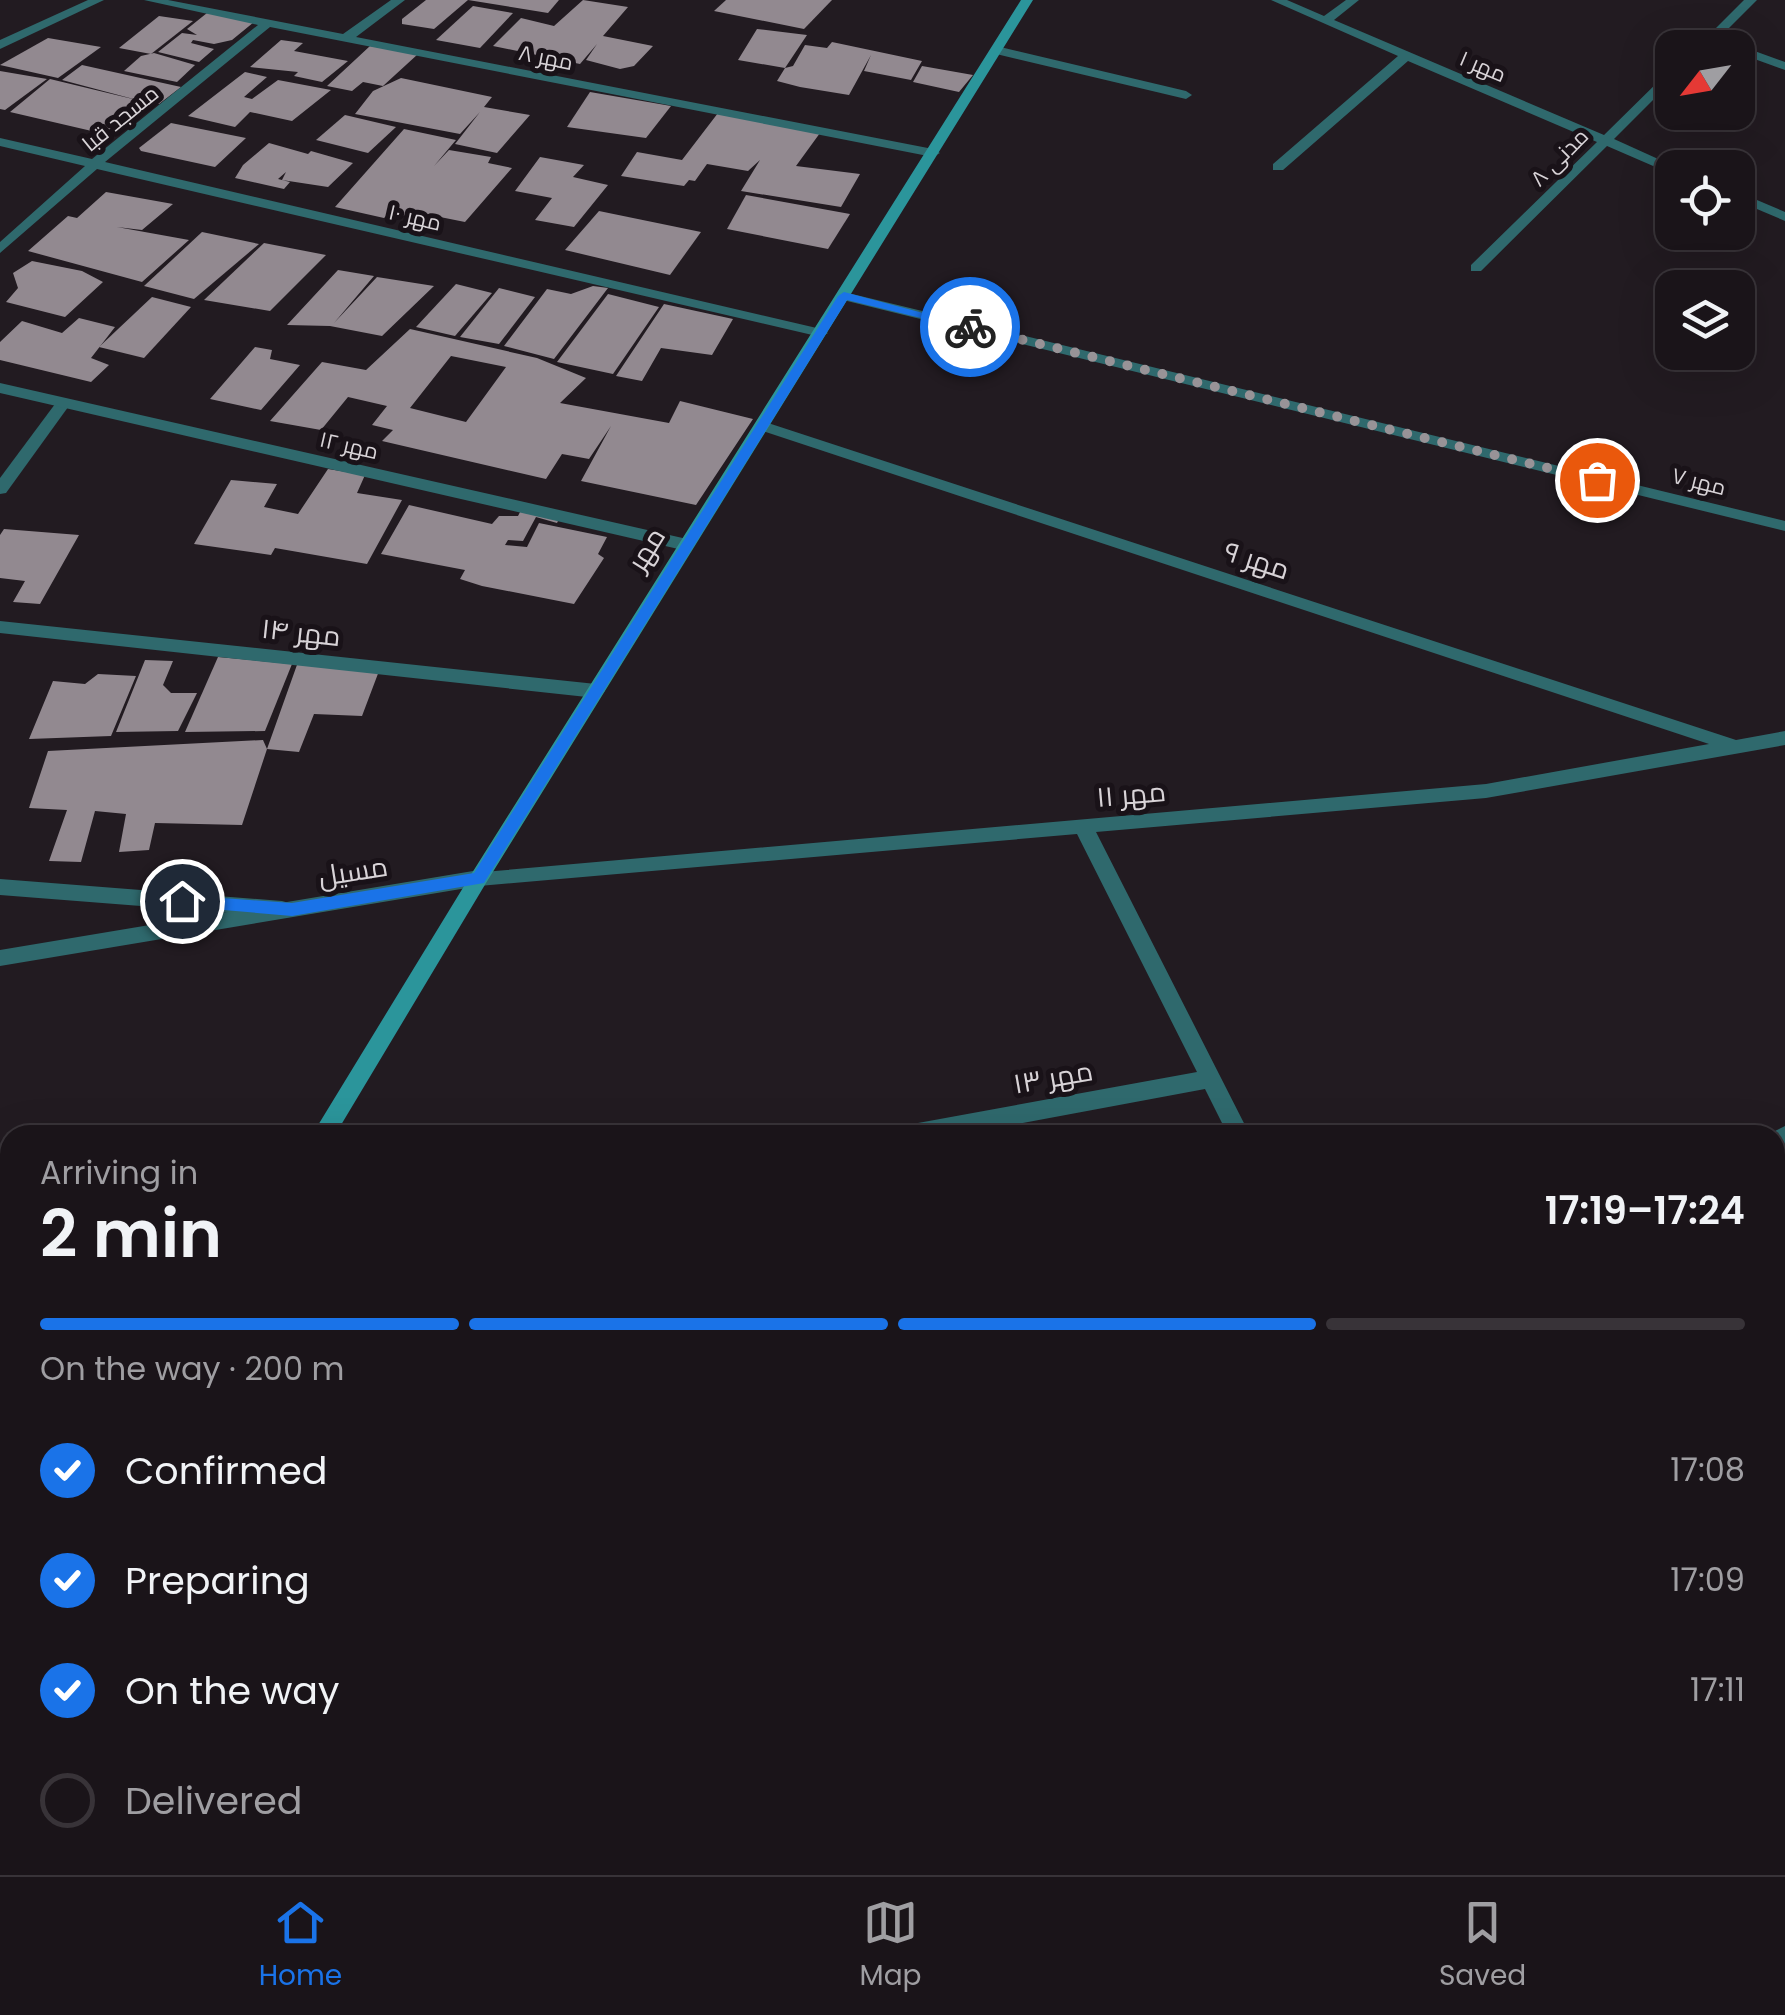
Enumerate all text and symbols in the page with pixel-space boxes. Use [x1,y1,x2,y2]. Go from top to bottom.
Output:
north arrow [1655,30,1755,130]
map controls [1655,30,1755,370]
street label: مهر ۸ [516,37,576,78]
street label: مهر ۱ [1455,43,1511,90]
street label: مسجد قبا [75,78,165,159]
street label: مدنی ۸ [1523,121,1595,193]
button: locate [1655,150,1755,250]
street label: مهر ۱۰ [385,196,444,239]
button: layers [1655,270,1755,370]
courier [920,277,1020,377]
icon: bike [943,300,998,355]
street label: مهر ۱۲ [316,424,381,467]
pin [1555,438,1640,523]
icon: bag [1570,453,1625,508]
street label: مهر ۷ [1669,460,1729,503]
street label: مهر [617,520,675,580]
street label: مهر ۹ [1219,532,1295,589]
street label: مهر ۱۴ [259,609,343,656]
street label: مهر ۱۱ [1095,772,1167,817]
street label: مسیل [316,847,391,896]
pin [140,859,225,944]
icon: home [155,874,210,929]
street label: مهر ۱۳ [1010,1051,1096,1104]
text: Arriving in [40,1150,198,1195]
text: 17:19–17:24 [1545,1184,1745,1237]
text: 2 min [40,1189,222,1280]
text: On the way · 200 m [40,1346,345,1391]
icon: check [40,1443,95,1498]
text: Confirmed [125,1444,327,1497]
text: 17:08 [1670,1447,1745,1492]
icon: check [40,1553,95,1608]
text: Preparing [125,1554,310,1607]
text: 17:09 [1670,1557,1745,1602]
icon: check [40,1663,95,1718]
text: On the way [125,1664,339,1717]
text: 17:11 [1690,1667,1745,1712]
text: Delivered [125,1774,302,1827]
tab: Home [259,1895,342,1997]
tab: Map [860,1895,922,1997]
tab: Saved [1439,1895,1526,1997]

